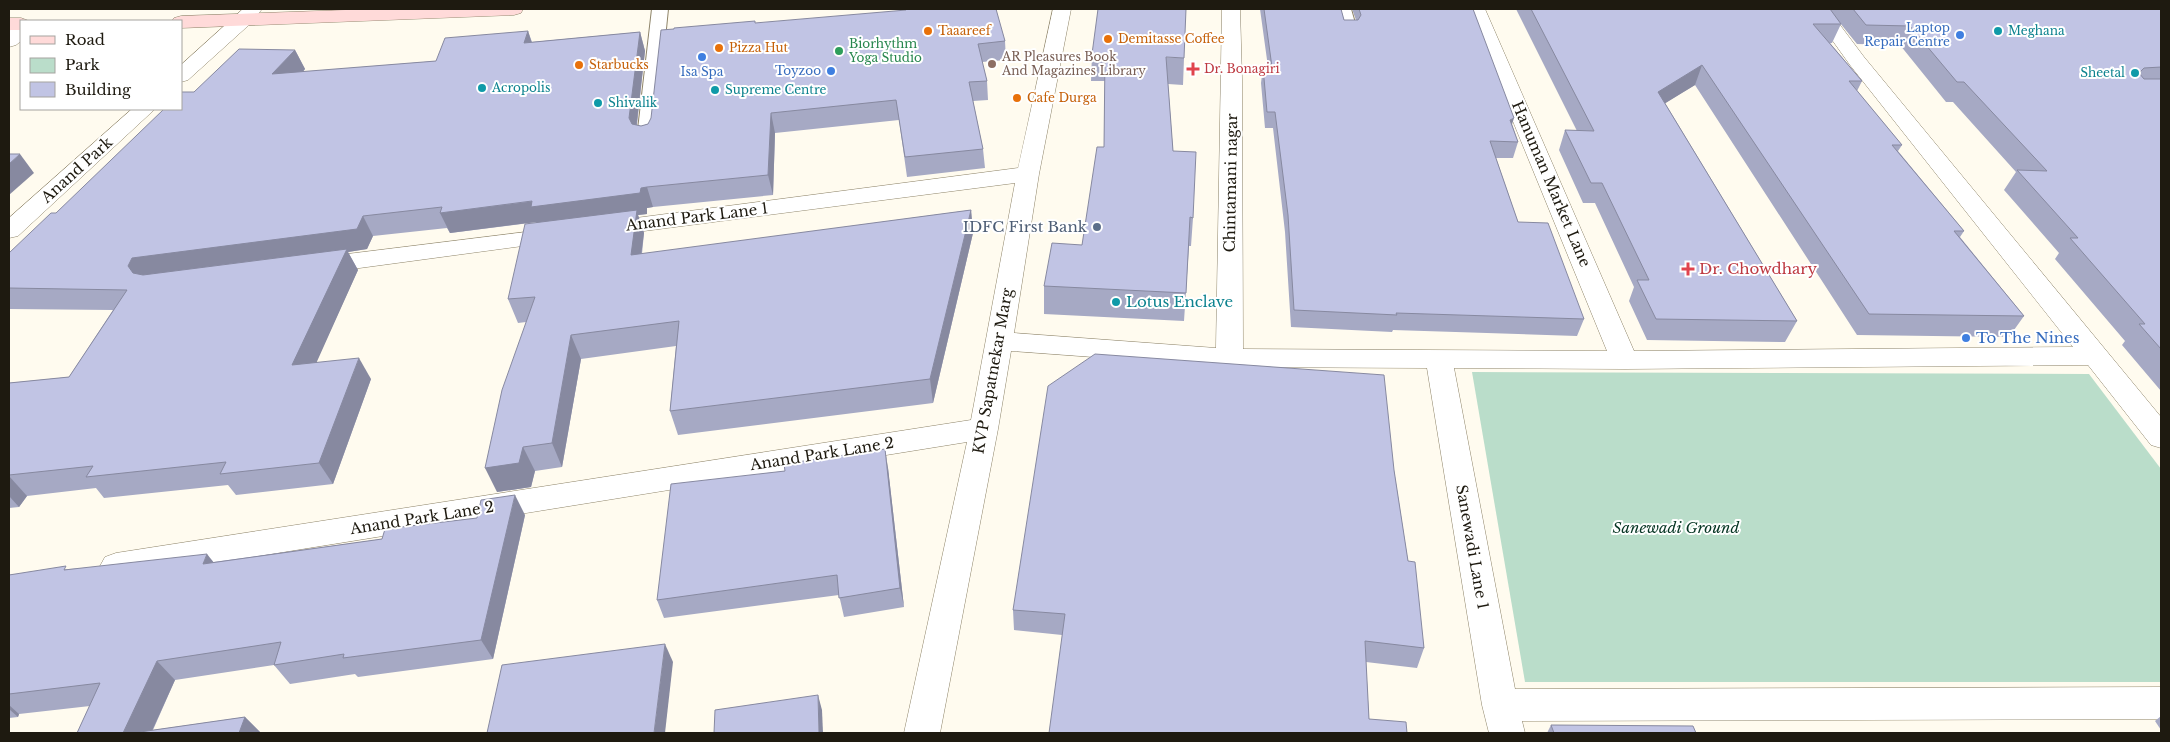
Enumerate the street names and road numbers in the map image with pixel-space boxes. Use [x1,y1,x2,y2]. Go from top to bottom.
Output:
street label: Hanuman Market Lane [1508,98,1595,270]
street label: Chintamani nagar [1220,112,1241,253]
street label: Anand Park [36,132,117,207]
street label: Anand Park Lane 1 [624,198,769,235]
street label: KVP Sapatnekar Marg [969,285,1017,455]
street label: Anand Park Lane 2 [748,433,895,474]
street label: Sanewadi Lane 1 [1452,483,1493,611]
street label: Anand Park Lane 2 [348,497,495,538]

